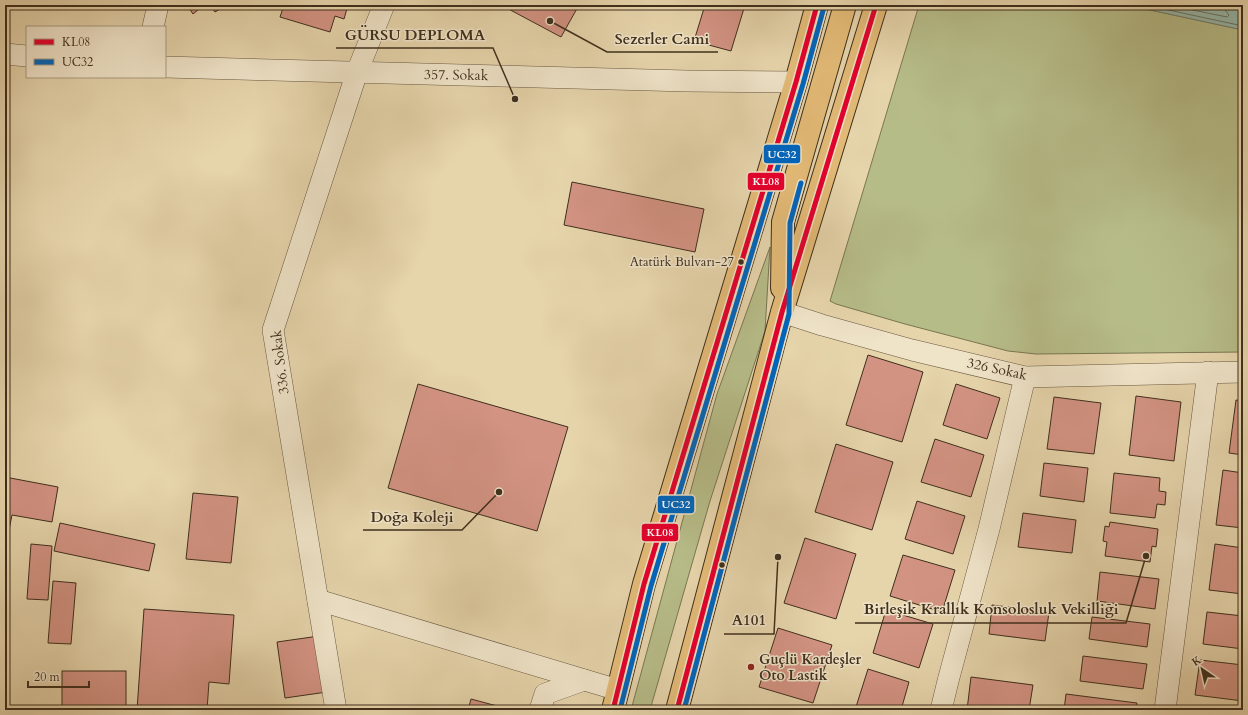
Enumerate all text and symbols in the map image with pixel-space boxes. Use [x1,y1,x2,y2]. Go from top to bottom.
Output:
callout: GÜRSU DEPLOMA [336,21,493,48]
text: GÜRSU DEPLOMA [345,25,486,45]
callout: Sezerler Cami [607,25,718,52]
legend [26,26,166,78]
text: Sezerler Cami [615,29,709,49]
text: KL08 [62,34,90,50]
text: UC32 [62,54,93,70]
street label: 357. Sokak [424,65,489,85]
line badge: UC32 [763,144,801,164]
text: UC32 [768,147,797,162]
line badge: KL08 [747,172,785,191]
text: KL08 [752,174,780,189]
place label: Atatürk Bulvarı-27 [630,253,734,271]
marker: Atatürk Bulvarı-27 [736,257,746,267]
street label: 336. Sokak [267,328,293,395]
street label: 326 Sokak [965,353,1029,385]
line badge: UC32 [657,495,695,514]
text: UC32 [662,497,691,512]
callout: Doğa Koleji [363,503,462,530]
text: Doğa Koleji [370,507,454,527]
line badge: KL08 [641,523,679,542]
text: KL08 [646,525,674,540]
unlabelled marker [717,560,727,570]
callout: Birleşik Krallık Konsolosluk Vekilliği [855,596,1126,623]
text: Birleşik Krallık Konsolosluk Vekilliği [864,599,1119,619]
callout: A101 [724,607,774,634]
text: A101 [732,610,766,630]
north arrow [1182,649,1222,689]
place label: Guçlü Kardeşler Oto Lastik [759,650,861,685]
text: K [1189,652,1205,670]
marker: Guçlü Kardeşler Oto Lastik [746,662,756,672]
scale bar [28,663,89,689]
text: 20 m [34,669,61,685]

